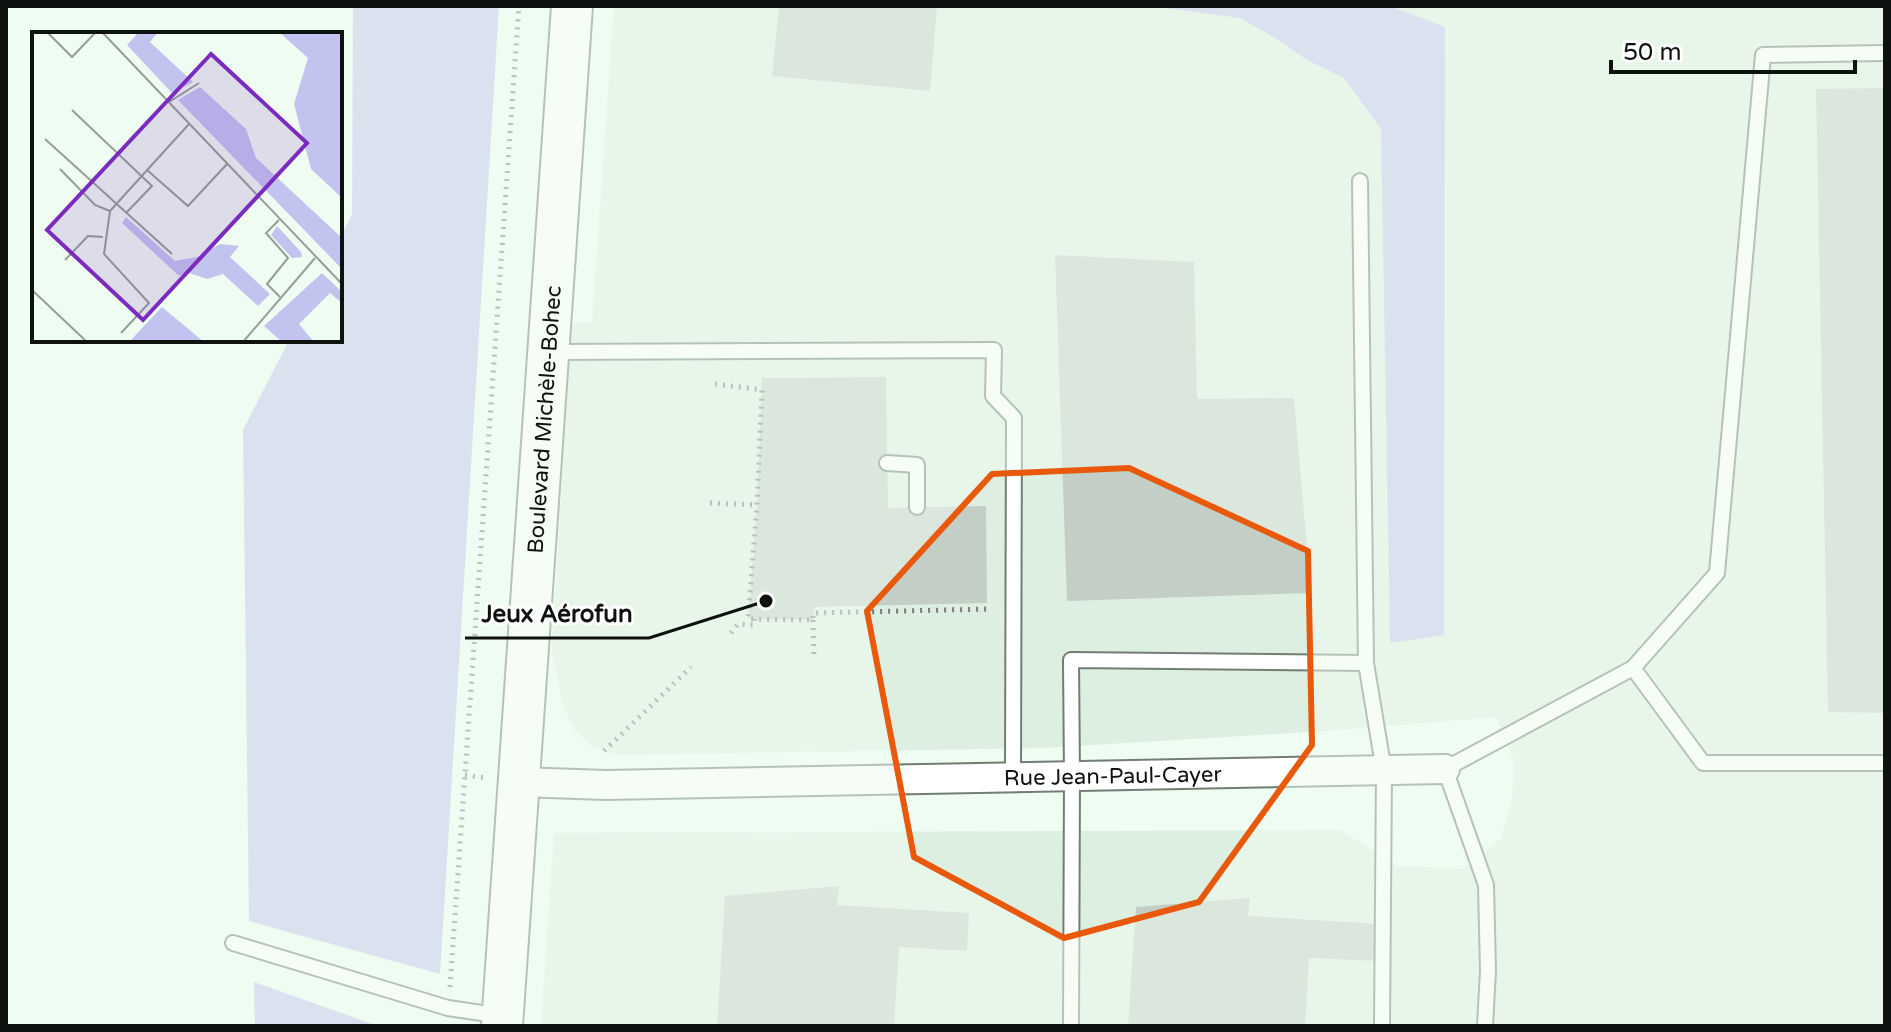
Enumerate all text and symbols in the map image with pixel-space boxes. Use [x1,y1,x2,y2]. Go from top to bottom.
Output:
scale bar [1611,24,1855,74]
inset map [32,32,342,342]
text: 50 m [1623,38,1681,67]
street label: Boulevard Michèle-Bohec [522,285,567,554]
callout: Jeux Aérofun [465,590,649,638]
text: Jeux Aérofun [480,600,633,629]
street label: Rue Jean-Paul-Cayer [1004,761,1223,791]

